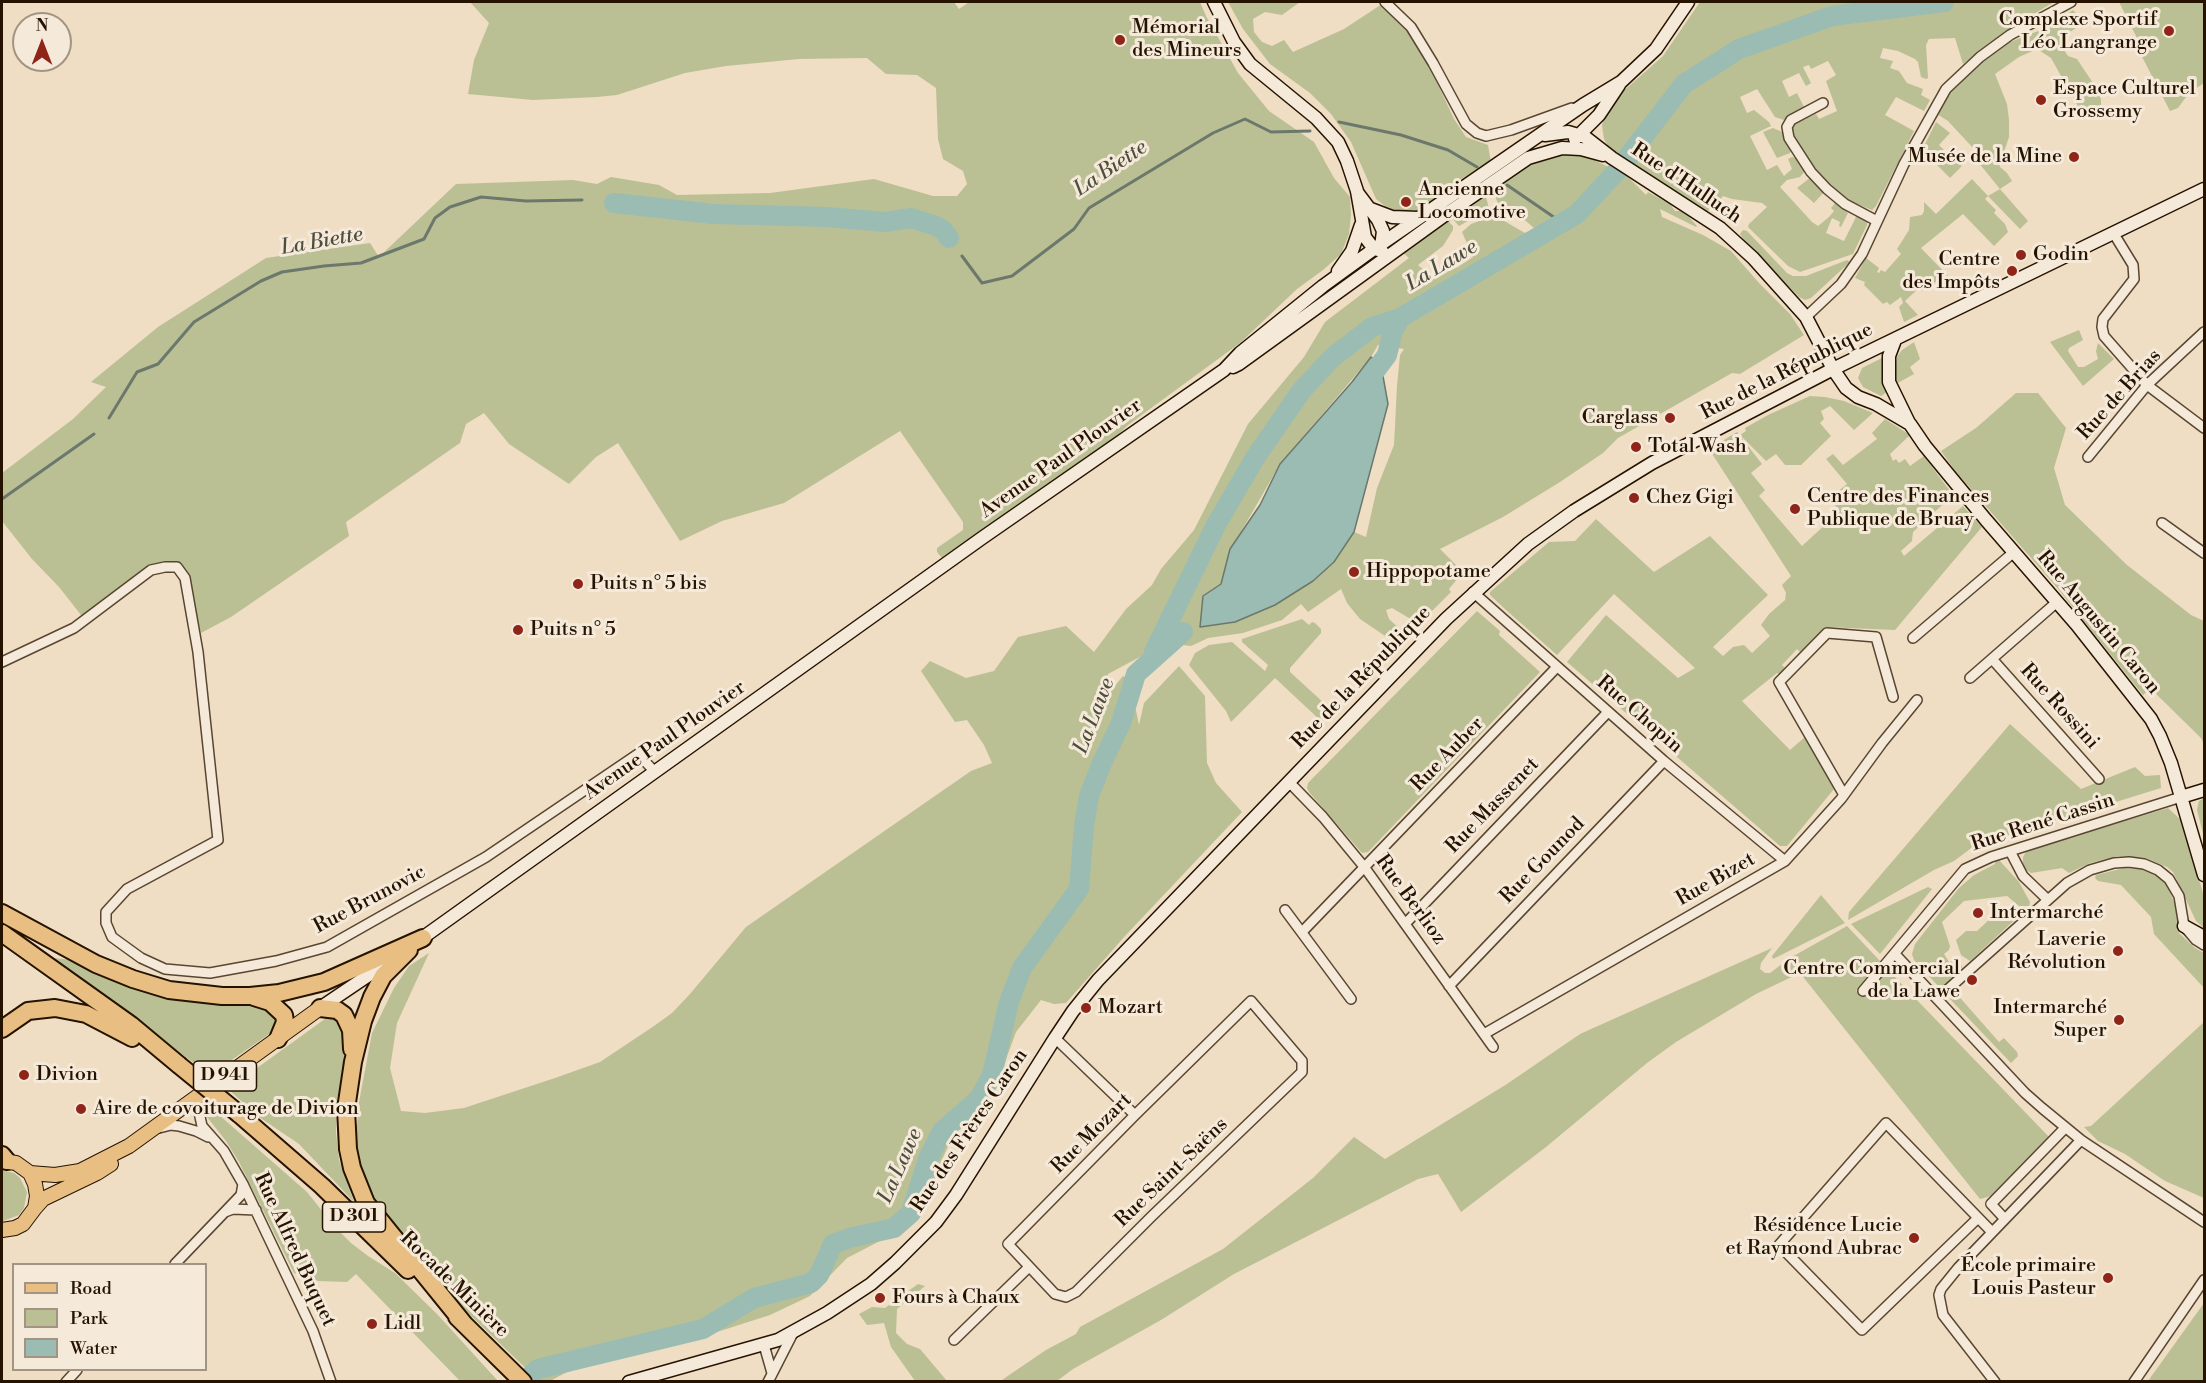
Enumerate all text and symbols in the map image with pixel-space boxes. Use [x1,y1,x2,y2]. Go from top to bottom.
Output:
place label: Complexe Sportif Léo Langrange [1999,8,2157,55]
north arrow [12,12,72,72]
text: N [36,16,48,36]
place label: Mémorial des Mineurs [1132,16,1241,63]
marker: Complexe Sportif Léo Langrange [2162,24,2176,38]
marker: Mémorial des Mineurs [1113,33,1127,47]
place label: Espace Culturel Grossemy [2053,77,2196,124]
marker: Espace Culturel Grossemy [2034,93,2048,107]
water label: La Biette [1070,135,1152,203]
street label: Rue d'Hulluch [1626,138,1746,230]
place label: Musée de la Mine [1908,145,2062,169]
marker: Musée de la Mine [2067,150,2081,164]
place label: Ancienne Locomotive [1418,178,1526,225]
marker: Ancienne Locomotive [1399,195,1413,209]
water label: La Biette [279,222,365,262]
water label: La Lawe [1402,235,1482,297]
place label: Godin [2033,243,2089,267]
place label: Centre des Impôts [1902,248,2000,295]
marker: Godin [2014,248,2028,262]
marker: Centre des Impôts [2005,264,2019,278]
street label: Rue de la République [1697,318,1877,426]
street label: Rue de Brias [2073,345,2167,445]
street label: Avenue Paul Plouvier [976,394,1146,524]
place label: Carglass [1582,406,1658,430]
marker: Carglass [1663,411,1677,425]
place label: Total Wash [1648,435,1747,459]
marker: Total Wash [1629,440,1643,454]
place label: Centre des Finances Publique de Bruay [1807,485,1989,532]
place label: Chez Gigi [1646,486,1734,510]
marker: Chez Gigi [1627,491,1641,505]
marker: Centre des Finances Publique de Bruay [1788,502,1802,516]
street label: Rue Augustin Caron [2031,546,2165,700]
place label: Hippopotame [1366,560,1491,584]
marker: Hippopotame [1347,565,1361,579]
place label: Puits n° 5 bis [590,572,707,596]
marker: Puits n° 5 bis [571,577,585,591]
street label: Rue de la République [1287,601,1437,755]
place label: Puits n° 5 [530,618,616,642]
marker: Puits n° 5 [511,623,525,637]
street label: Rue Rossini [2014,659,2104,755]
street label: Rue Chopin [1591,671,1687,759]
water label: La Lawe [1069,675,1121,757]
street label: Avenue Paul Plouvier [580,676,750,806]
street label: Rue Auber [1407,713,1489,797]
street label: Rue Massenet [1441,753,1545,859]
street label: Rue René Cassin [1968,789,2118,857]
street label: Rue Gounod [1496,813,1590,909]
street label: Rue Bizet [1672,848,1760,912]
street label: Rue Berlioz [1369,850,1451,950]
street label: Rue Brunovic [310,860,430,940]
place label: Intermarché [1990,901,2104,925]
marker: Intermarché [1971,906,1985,920]
place label: Laverie Révolution [2007,928,2106,975]
marker: Laverie Révolution [2111,944,2125,958]
place label: Centre Commercial de la Lawe [1783,957,1960,1004]
marker: Centre Commercial de la Lawe [1965,973,1979,987]
place label: Mozart [1098,996,1163,1020]
place label: Intermarché Super [1993,996,2107,1043]
marker: Mozart [1079,1001,1093,1015]
marker: Intermarché Super [2112,1013,2126,1027]
street label: Rue des Frères Caron [906,1045,1034,1217]
road number: D 941 [194,1061,256,1091]
place label: Divion [36,1063,98,1087]
marker: Divion [17,1068,31,1082]
street label: Rue Mozart [1047,1089,1137,1179]
place label: Aire de covoiturage de Divion [93,1097,359,1121]
marker: Aire de covoiturage de Divion [74,1102,88,1116]
street label: Rue Saint-Saëns [1111,1113,1233,1233]
water label: La Lawe [874,1125,928,1207]
street label: Rue Alfred Buquet [248,1169,340,1331]
road number: D 301 [322,1202,386,1232]
place label: Résidence Lucie et Raymond Aubrac [1725,1214,1902,1261]
street label: Rocade Minière [395,1227,513,1343]
marker: Résidence Lucie et Raymond Aubrac [1907,1231,1921,1245]
place label: École primaire Louis Pasteur [1961,1254,2096,1301]
legend [12,1263,207,1371]
marker: École primaire Louis Pasteur [2101,1271,2115,1285]
text: Road [70,1277,112,1300]
place label: Fours à Chaux [892,1286,1019,1310]
marker: Fours à Chaux [873,1291,887,1305]
text: Park [70,1307,107,1330]
place label: Lidl [384,1312,421,1336]
marker: Lidl [365,1317,379,1331]
text: Water [70,1337,117,1360]

